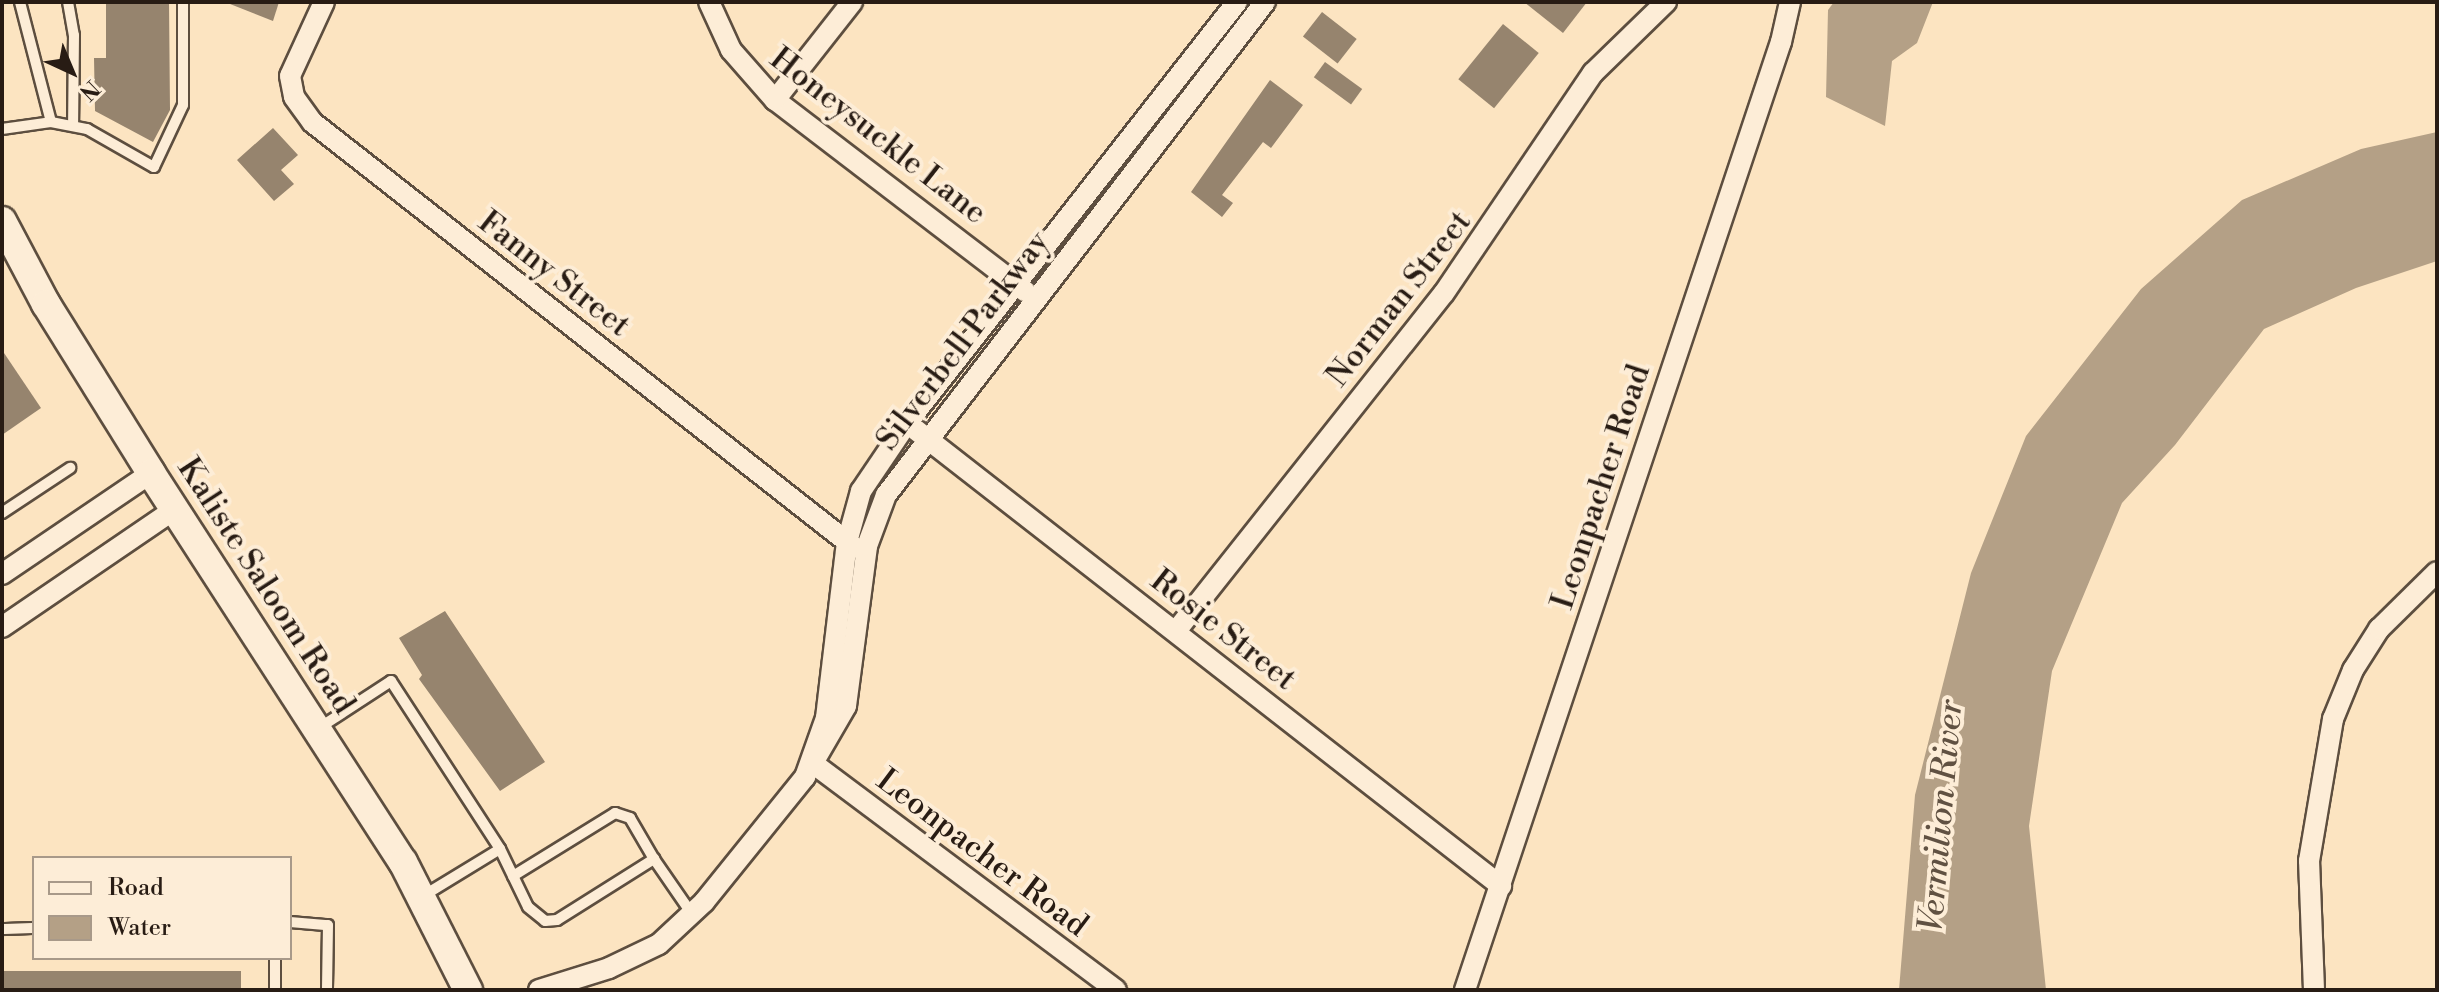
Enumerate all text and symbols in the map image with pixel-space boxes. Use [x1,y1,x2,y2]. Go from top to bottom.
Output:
north arrow [32,32,112,112]
street label: Honeysuckle Lane [762,40,994,232]
text: N [73,74,105,105]
street label: Fanny Street [470,203,638,345]
street label: Norman Street [1318,203,1480,395]
street label: Silverbell Parkway [868,224,1058,458]
street label: Leonpacher Road [1543,360,1659,614]
street label: Kaliste Saloom Road [169,451,363,721]
street label: Rosie Street [1143,561,1303,699]
water label: Vermilion River [1912,698,1972,934]
street label: Leonpacher Road [869,761,1095,945]
legend [32,856,292,960]
text: Road [108,873,164,903]
text: Water [108,913,171,943]

